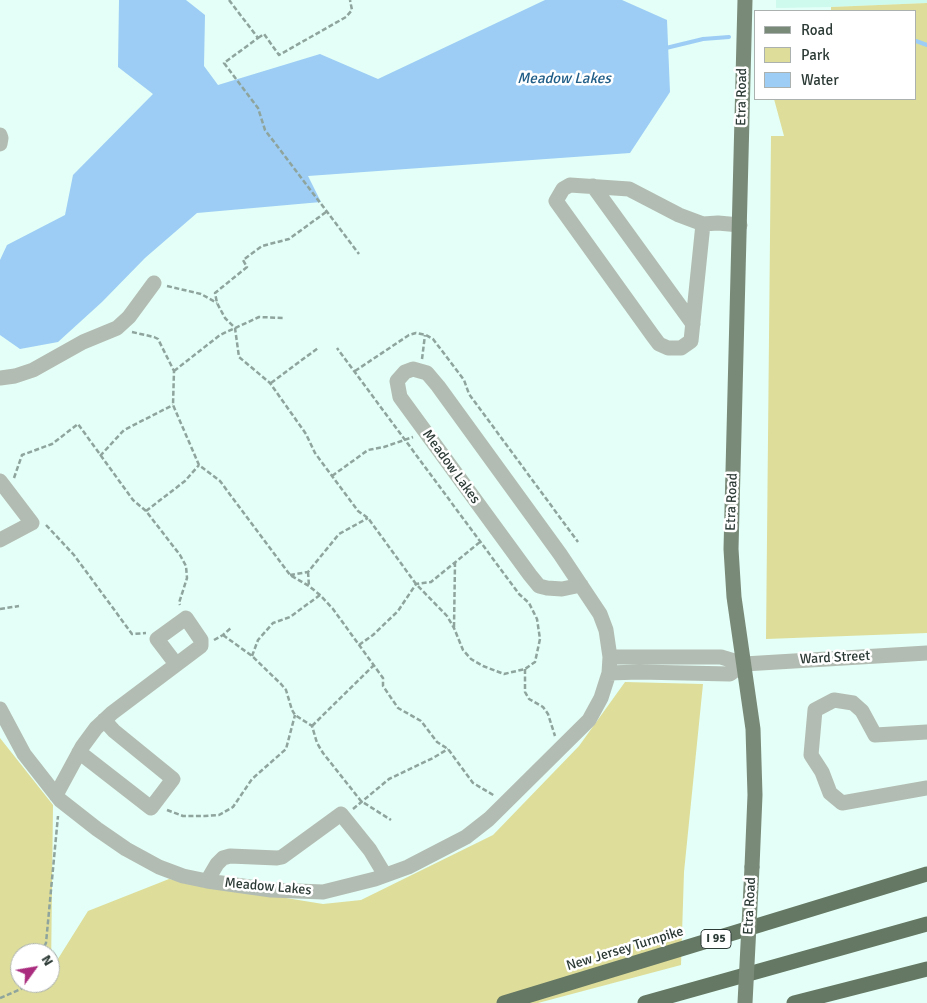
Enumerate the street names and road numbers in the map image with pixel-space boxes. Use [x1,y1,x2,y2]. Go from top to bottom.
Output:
street label: Etra Road [733,68,751,126]
street label: Meadow Lakes [419,427,483,507]
street label: Etra Road [723,473,741,531]
street label: Ward Street [799,648,871,668]
street label: Meadow Lakes [224,875,312,899]
street label: Etra Road [740,877,760,935]
street label: New Jersey Turnpike [564,923,686,975]
road number: I 95 [701,930,731,949]

